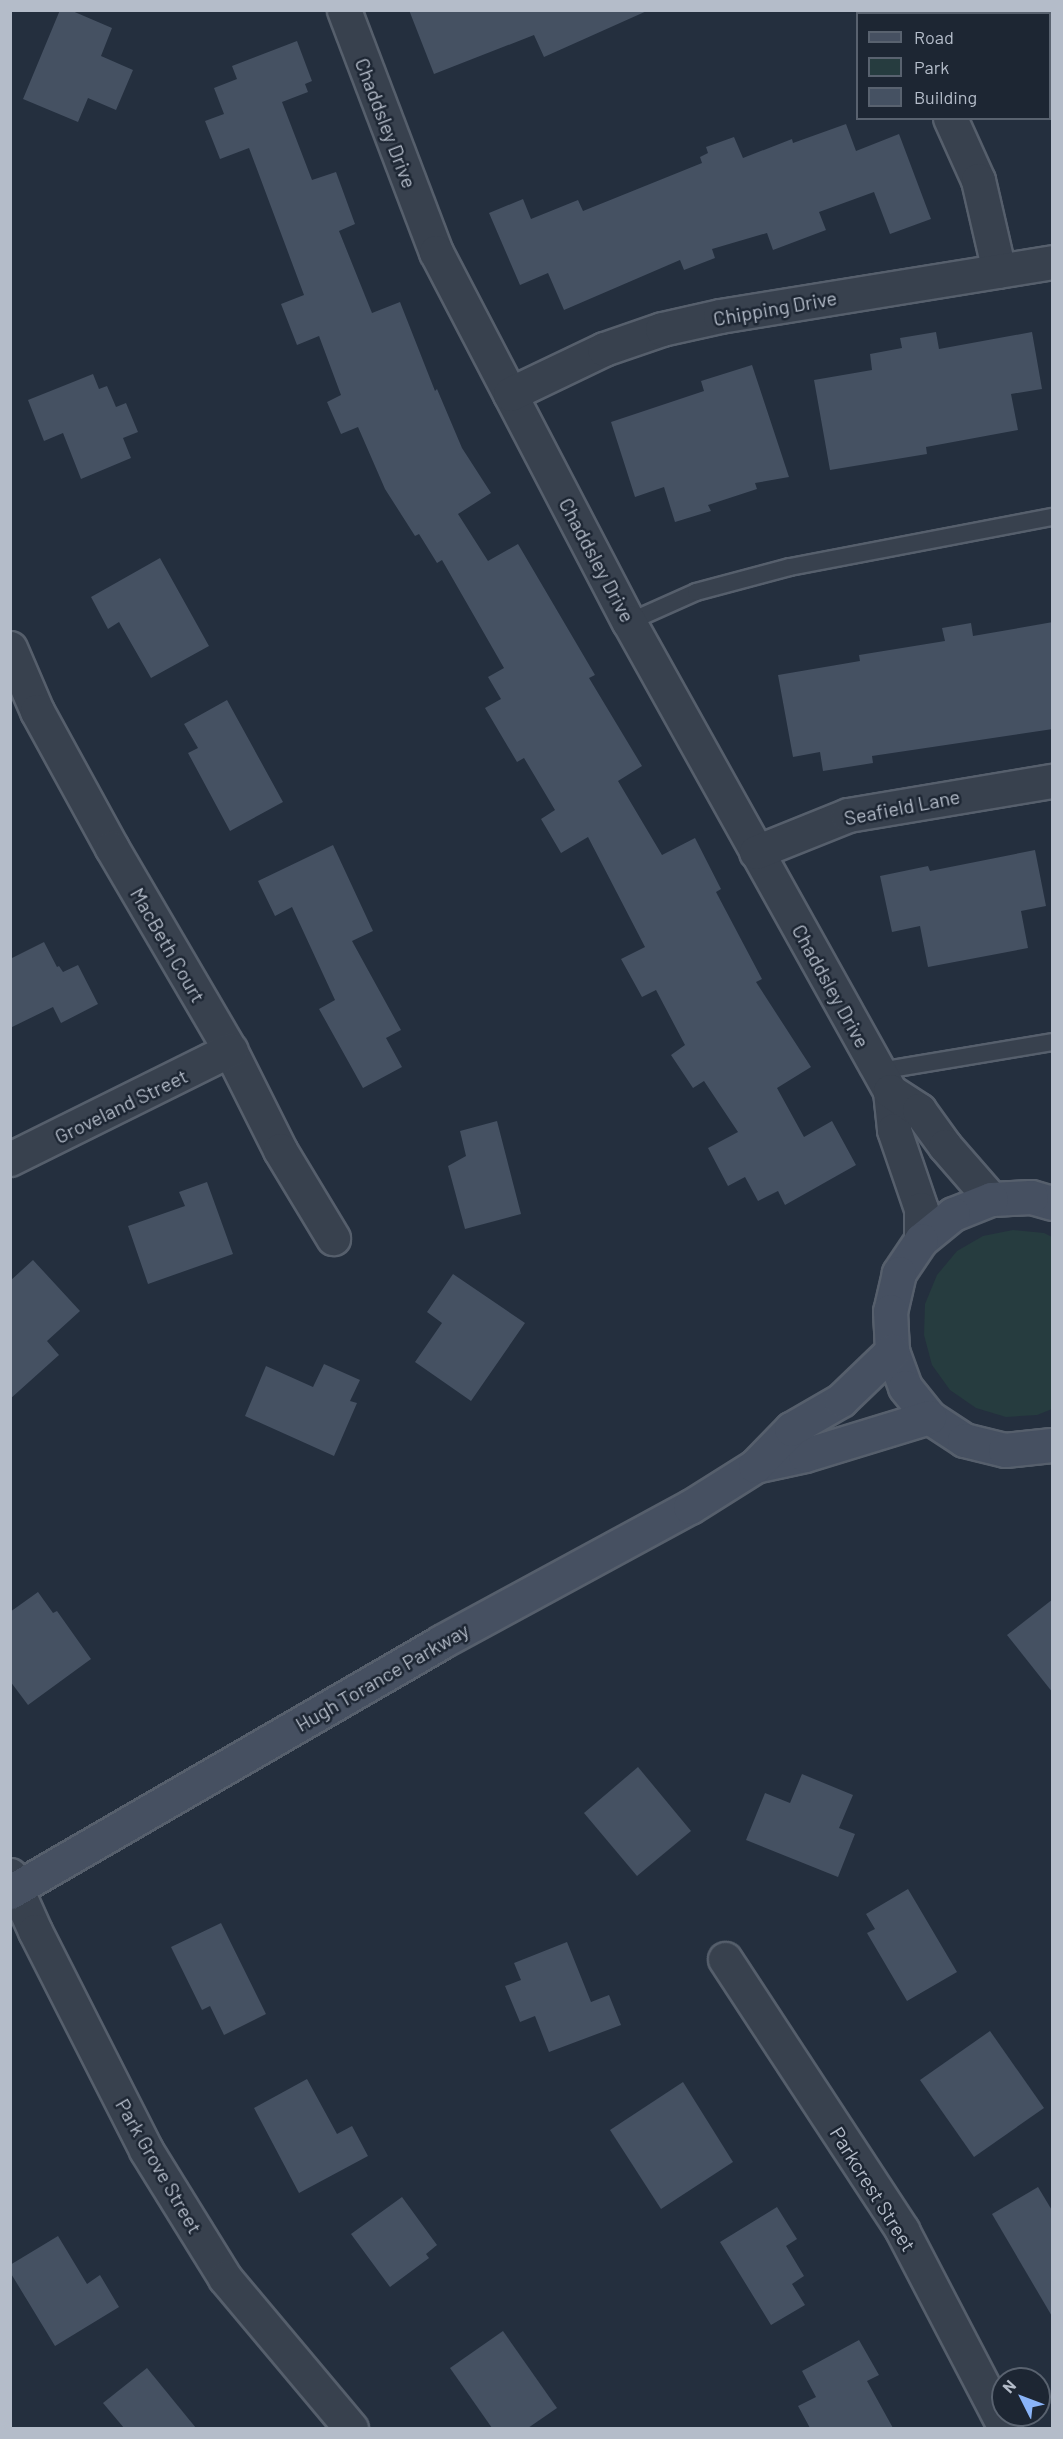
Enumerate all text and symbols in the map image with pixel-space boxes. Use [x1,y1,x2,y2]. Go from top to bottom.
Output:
legend [856,12,1051,120]
text: Road [914,26,954,48]
street label: Chaddsley Drive [350,55,422,191]
text: Park [914,56,949,78]
text: Building [914,86,977,108]
street label: Chipping Drive [711,285,839,331]
street label: Chaddsley Drive [554,494,640,626]
street label: Seafield Lane [842,784,962,830]
street label: MacBeth Court [125,883,211,1007]
street label: Chaddsley Drive [787,920,875,1052]
street label: Groveland Street [51,1063,191,1149]
street label: Hugh Torance Parkway [291,1618,473,1736]
street label: Park Grove Street [111,2094,207,2238]
street label: Parkcrest Street [825,2122,921,2256]
north arrow [991,2367,1051,2427]
text: N [998,2376,1019,2396]

